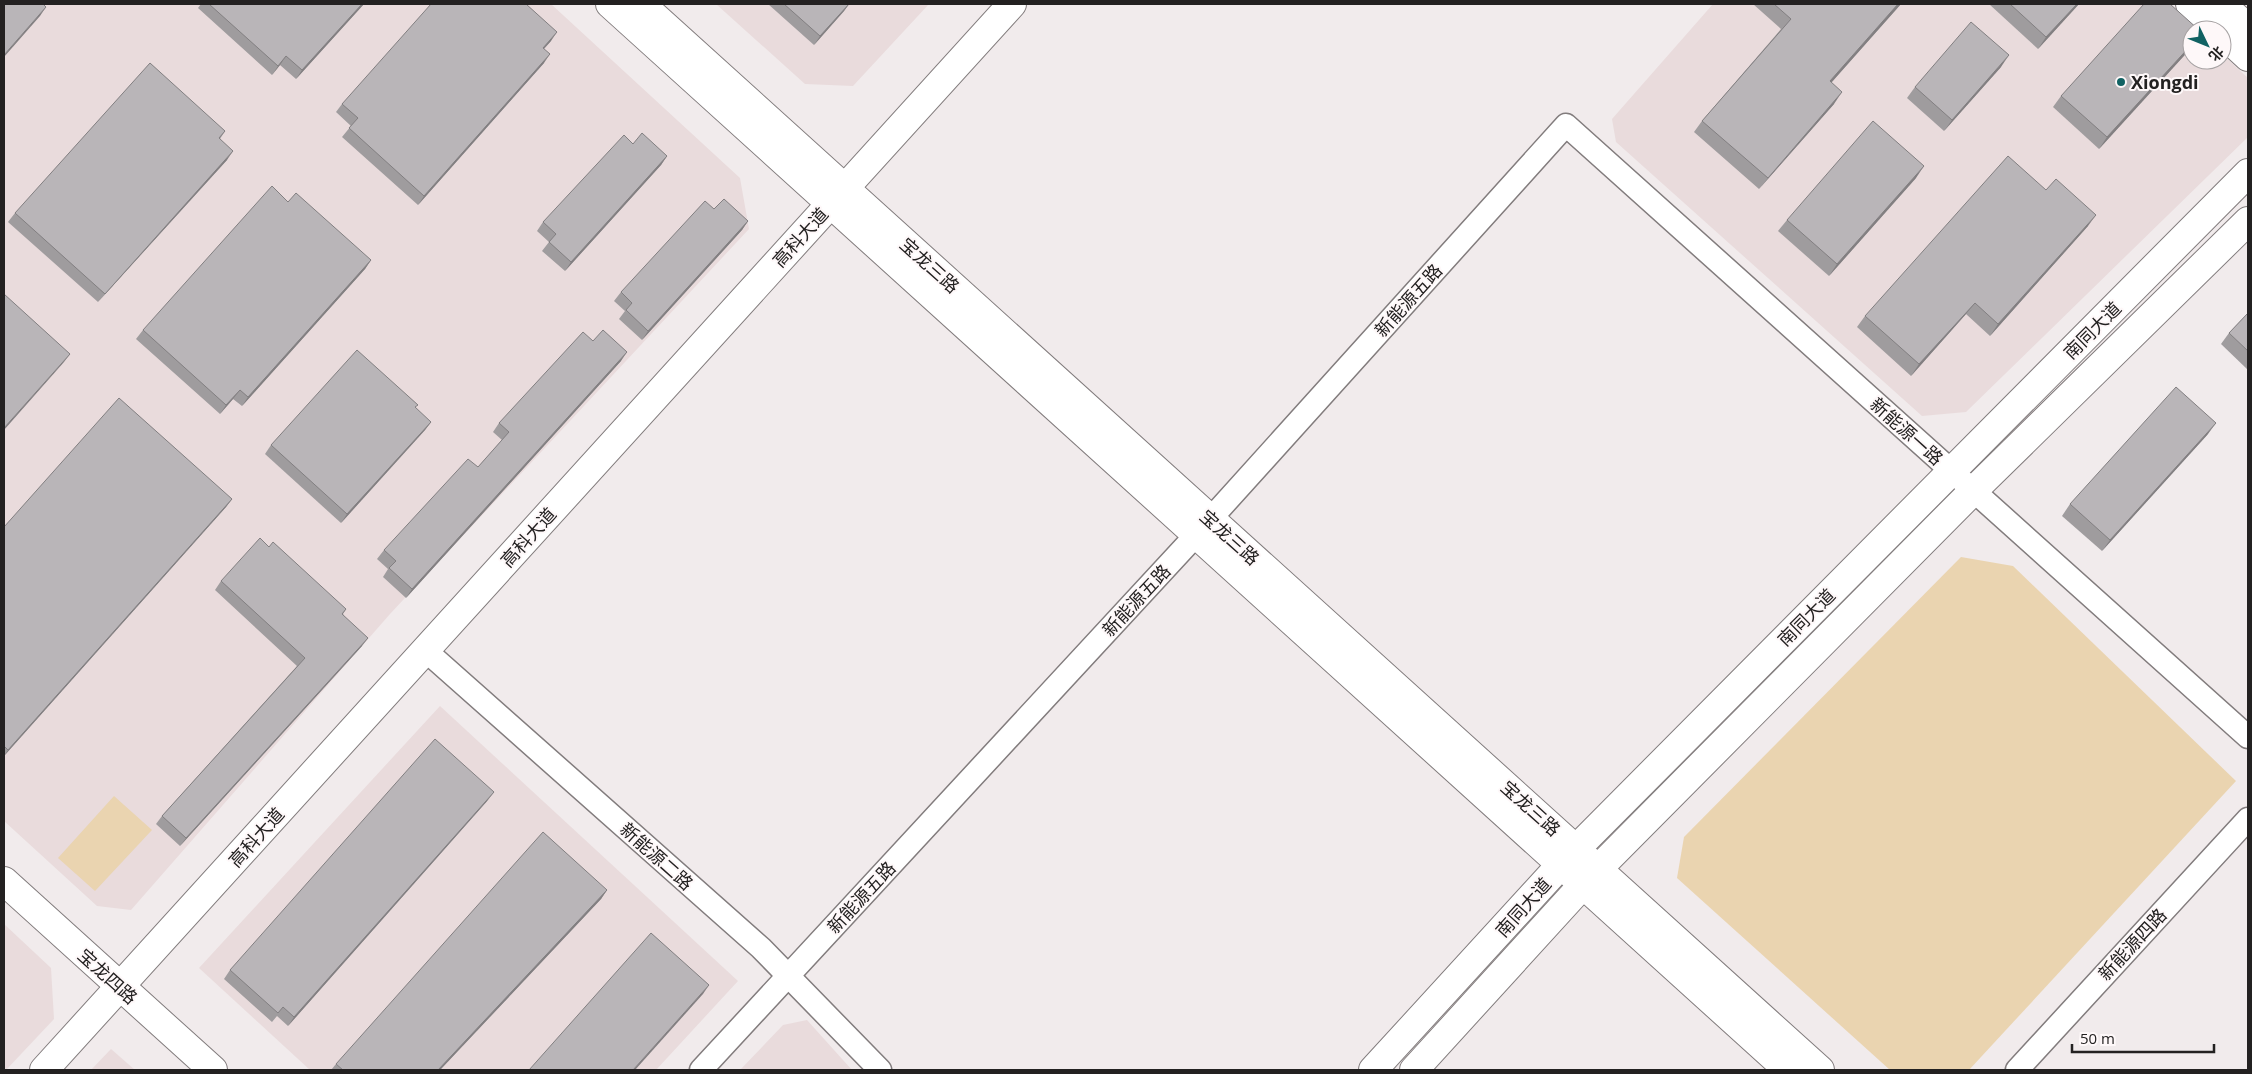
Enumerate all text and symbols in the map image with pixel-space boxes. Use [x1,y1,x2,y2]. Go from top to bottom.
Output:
north arrow [2182,20,2232,70]
text: 北 [2205,43,2229,66]
place label: Xiongdi [2131,70,2199,94]
marker: Xiongdi [2115,76,2127,88]
street label: 高科大道 [767,202,833,272]
street label: 宝龙三路 [895,232,965,298]
street label: 新能源五路 [1369,259,1447,341]
street label: 南同大道 [2058,296,2126,364]
street label: 新能源一路 [1866,392,1948,470]
street label: 高科大道 [495,502,561,572]
street label: 宝龙三路 [1195,504,1265,570]
street label: 新能源五路 [1097,559,1175,641]
street label: 南同大道 [1772,583,1840,651]
street label: 宝龙三路 [1496,775,1566,841]
street label: 高科大道 [223,802,289,872]
street label: 新能源二路 [616,817,698,895]
street label: 新能源五路 [822,856,900,938]
street label: 南同大道 [1490,872,1556,942]
street label: 新能源四路 [2093,903,2171,985]
street label: 宝龙四路 [73,943,143,1009]
scale bar [2072,1022,2214,1054]
text: 50 m [2080,1028,2115,1048]

